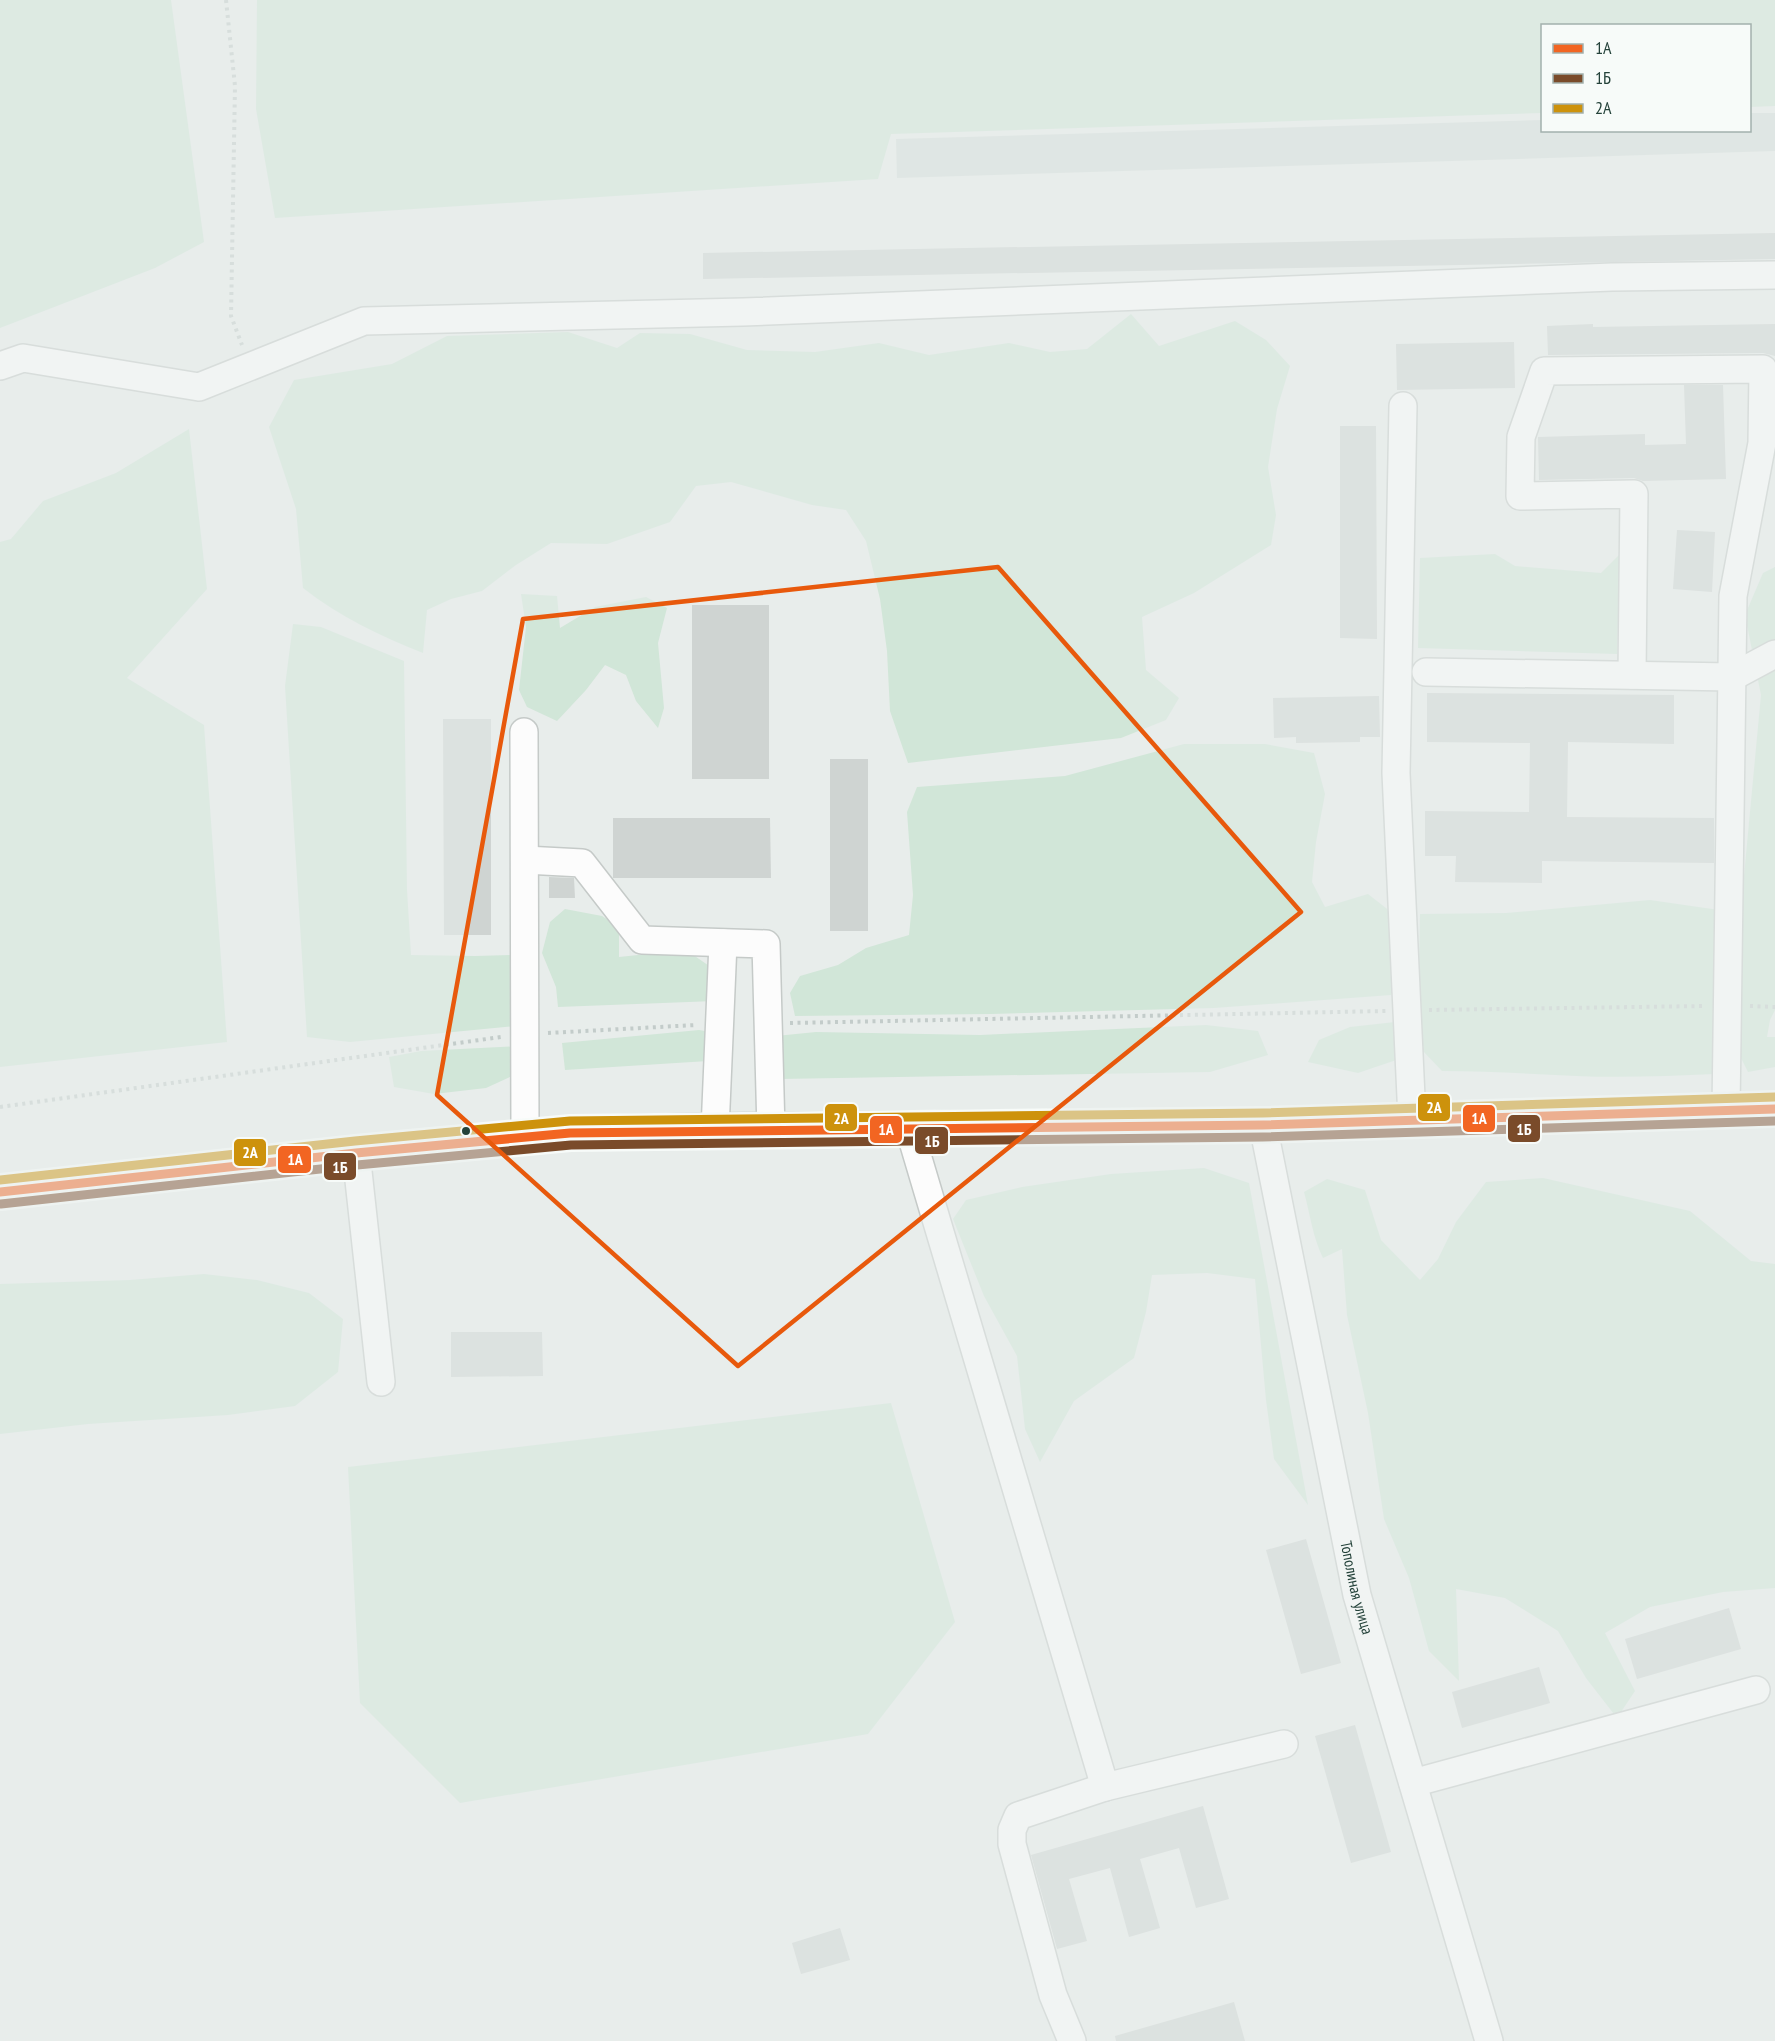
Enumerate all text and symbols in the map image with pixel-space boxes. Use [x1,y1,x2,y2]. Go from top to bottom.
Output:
legend [1541,24,1751,132]
text: 1А [1595,36,1612,59]
text: 1Б [1595,66,1611,89]
text: 2А [1595,96,1612,119]
line badge: 2А [1417,1093,1451,1122]
text: 2А [1426,1097,1443,1117]
line badge: 2А [824,1103,858,1132]
line badge: 1А [1462,1104,1496,1133]
text: 2А [833,1108,850,1128]
text: 1А [1471,1108,1488,1128]
line badge: 1Б [1507,1114,1541,1143]
line badge: 1А [869,1115,903,1144]
text: 1А [878,1119,895,1139]
text: 1Б [1516,1119,1532,1139]
unlabelled marker [460,1125,472,1137]
line badge: 1Б [914,1126,949,1155]
text: 1Б [924,1131,940,1151]
line badge: 2А [233,1138,267,1167]
text: 2А [242,1142,259,1162]
line badge: 1А [277,1145,312,1174]
text: 1А [287,1149,304,1169]
line badge: 1Б [323,1152,357,1181]
text: 1Б [332,1157,348,1177]
street label: Тополиная улица [1336,1539,1378,1637]

